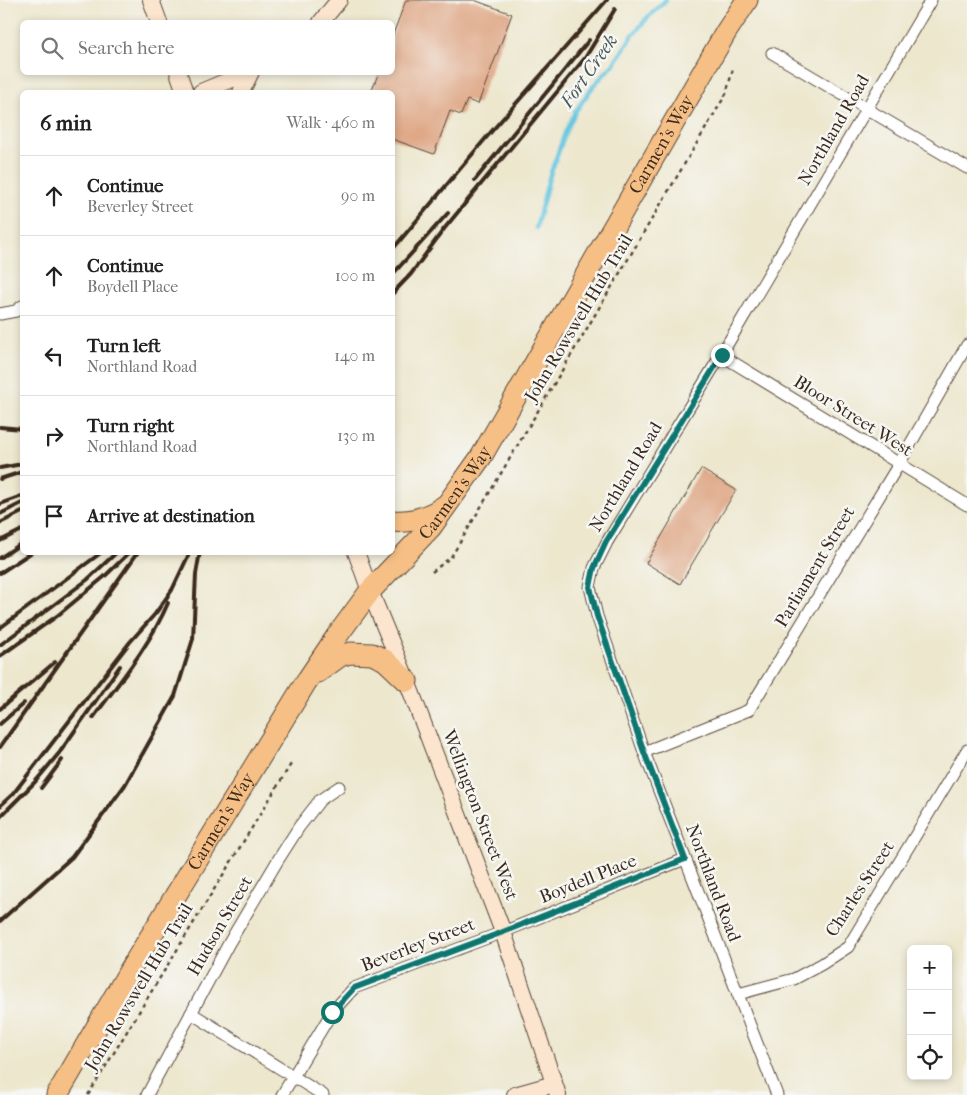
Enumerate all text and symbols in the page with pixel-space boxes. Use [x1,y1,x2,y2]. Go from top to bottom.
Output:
search box [20,20,395,75]
water label: Fort Creek [555,30,622,113]
icon: search [38,34,66,62]
text: Search here [78,37,174,59]
street label: Northland Road [794,71,874,189]
street label: Carmen's Way [625,90,699,197]
text: 6 min [40,111,92,135]
text: Walk · 460 m [287,113,375,132]
text: Continue [87,175,163,197]
icon: ahead [40,182,68,210]
text: 90 m [341,186,375,205]
text: Beverley Street [87,197,194,216]
street label: John Rowswell Hub Trail [520,230,637,407]
text: Continue [87,255,163,277]
icon: ahead [40,262,68,290]
text: 100 m [335,266,375,285]
text: Boydell Place [87,277,178,296]
text: Turn left [87,335,161,357]
icon: left [40,342,68,370]
route end [711,344,734,367]
text: 140 m [334,346,375,365]
text: Northland Road [87,357,197,376]
street label: Bloor Street West [790,371,917,461]
text: Turn right [87,415,174,437]
street label: Northland Road [585,418,667,536]
icon: right [40,422,68,450]
text: 130 m [337,426,375,445]
text: Northland Road [87,437,197,456]
street label: Carmen's Way [414,441,496,544]
icon: arrive [40,502,68,530]
street label: Parliament Street [771,502,860,631]
text: Arrive at destination [87,505,255,527]
street label: Wellington Street West [437,726,522,904]
street label: Carmen's Way [183,767,259,874]
street label: Northland Road [681,821,745,945]
street label: Charles Street [821,837,899,941]
street label: Boydell Place [536,850,640,908]
street label: Hudson Street [183,872,257,980]
street label: John Rowswell Hub Trail [80,899,197,1076]
street label: Beverley Street [358,914,478,976]
map controls [907,945,952,1080]
button: + [907,945,952,990]
button: − [907,990,952,1035]
route start [321,1001,344,1024]
button: locate [907,1035,952,1080]

